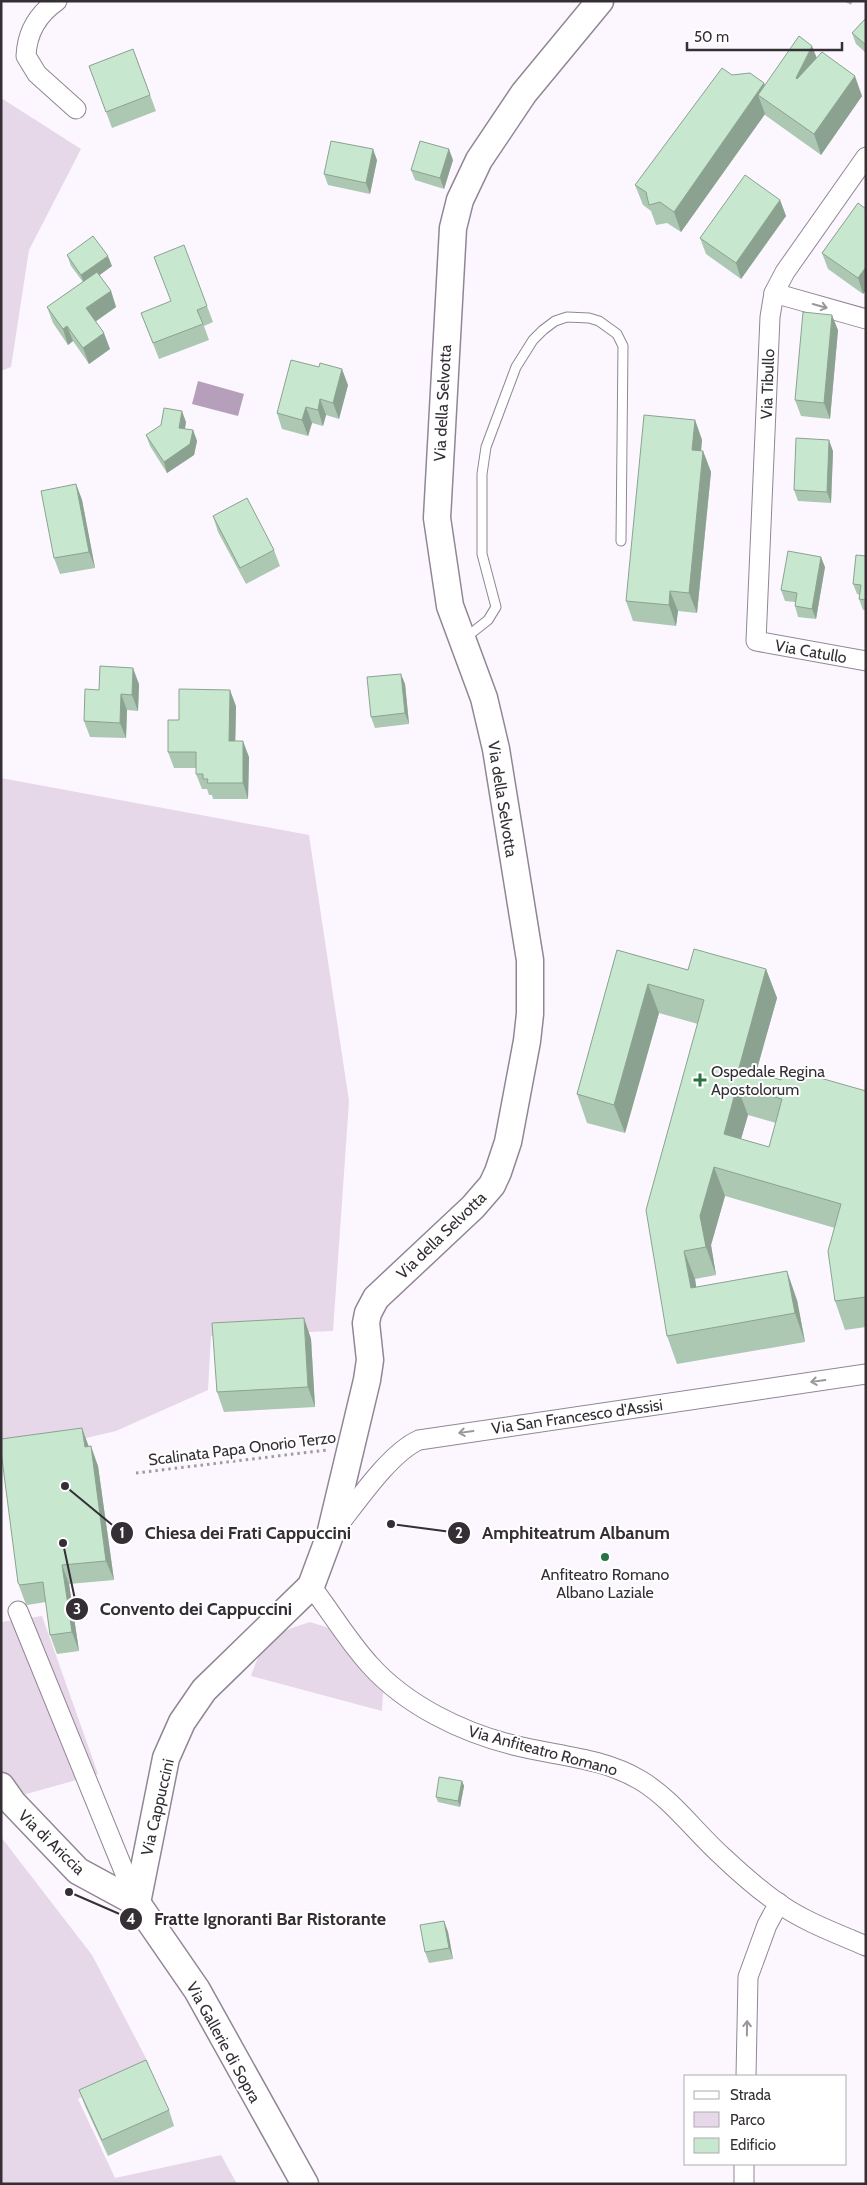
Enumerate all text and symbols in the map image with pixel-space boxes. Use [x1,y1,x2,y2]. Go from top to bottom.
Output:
scale bar [687,20,842,52]
text: 50 m [694,28,729,46]
one-way arrow [811,302,827,311]
street label: Via della Selvotta [430,344,455,462]
street label: Via Tibullo [757,348,778,420]
street label: Via Catullo [774,636,848,667]
street label: Via della Selvotta [484,740,521,859]
place label: Ospedale Regina Apostolorum [711,1062,825,1099]
marker: Ospedale Regina Apostolorum [693,1073,707,1087]
street label: Via della Selvotta [393,1188,490,1283]
one-way arrow [810,1377,826,1387]
street label: Via San Francesco d'Assisi [490,1395,664,1438]
one-way arrow [459,1427,475,1437]
street label: Scalinata Papa Onorio Terzo [147,1428,337,1469]
callout: Chiesa dei Frati Cappuccini [110,1516,361,1549]
callout: Amphiteatrum Albanum [447,1517,680,1550]
text: Chiesa dei Frati Cappuccini [145,1522,351,1544]
text: Amphiteatrum Albanum [482,1522,670,1544]
text: 1 [119,1524,125,1542]
text: 2 [455,1524,463,1542]
marker: Anfiteatro Romano Albano Laziale [599,1551,611,1563]
place label: Anfiteatro Romano Albano Laziale [541,1565,670,1602]
callout: Convento dei Cappuccini [65,1592,302,1625]
text: Convento dei Cappuccini [100,1598,292,1620]
text: 3 [73,1600,81,1618]
street label: Via Anfiteatro Romano [466,1721,620,1780]
street label: Via Cappuccini [137,1757,178,1857]
street label: Via di Ariccia [15,1806,89,1879]
callout: Fratte Ignoranti Bar Ristorante [119,1902,396,1935]
text: Fratte Ignoranti Bar Ristorante [154,1908,386,1930]
text: 4 [126,1910,136,1928]
street label: Via Gallerie di Sopra [183,1979,265,2106]
one-way arrow [742,2020,752,2036]
legend [684,2075,847,2165]
text: Strada [730,2086,772,2104]
text: Parco [730,2111,765,2129]
text: Edificio [730,2136,776,2154]

